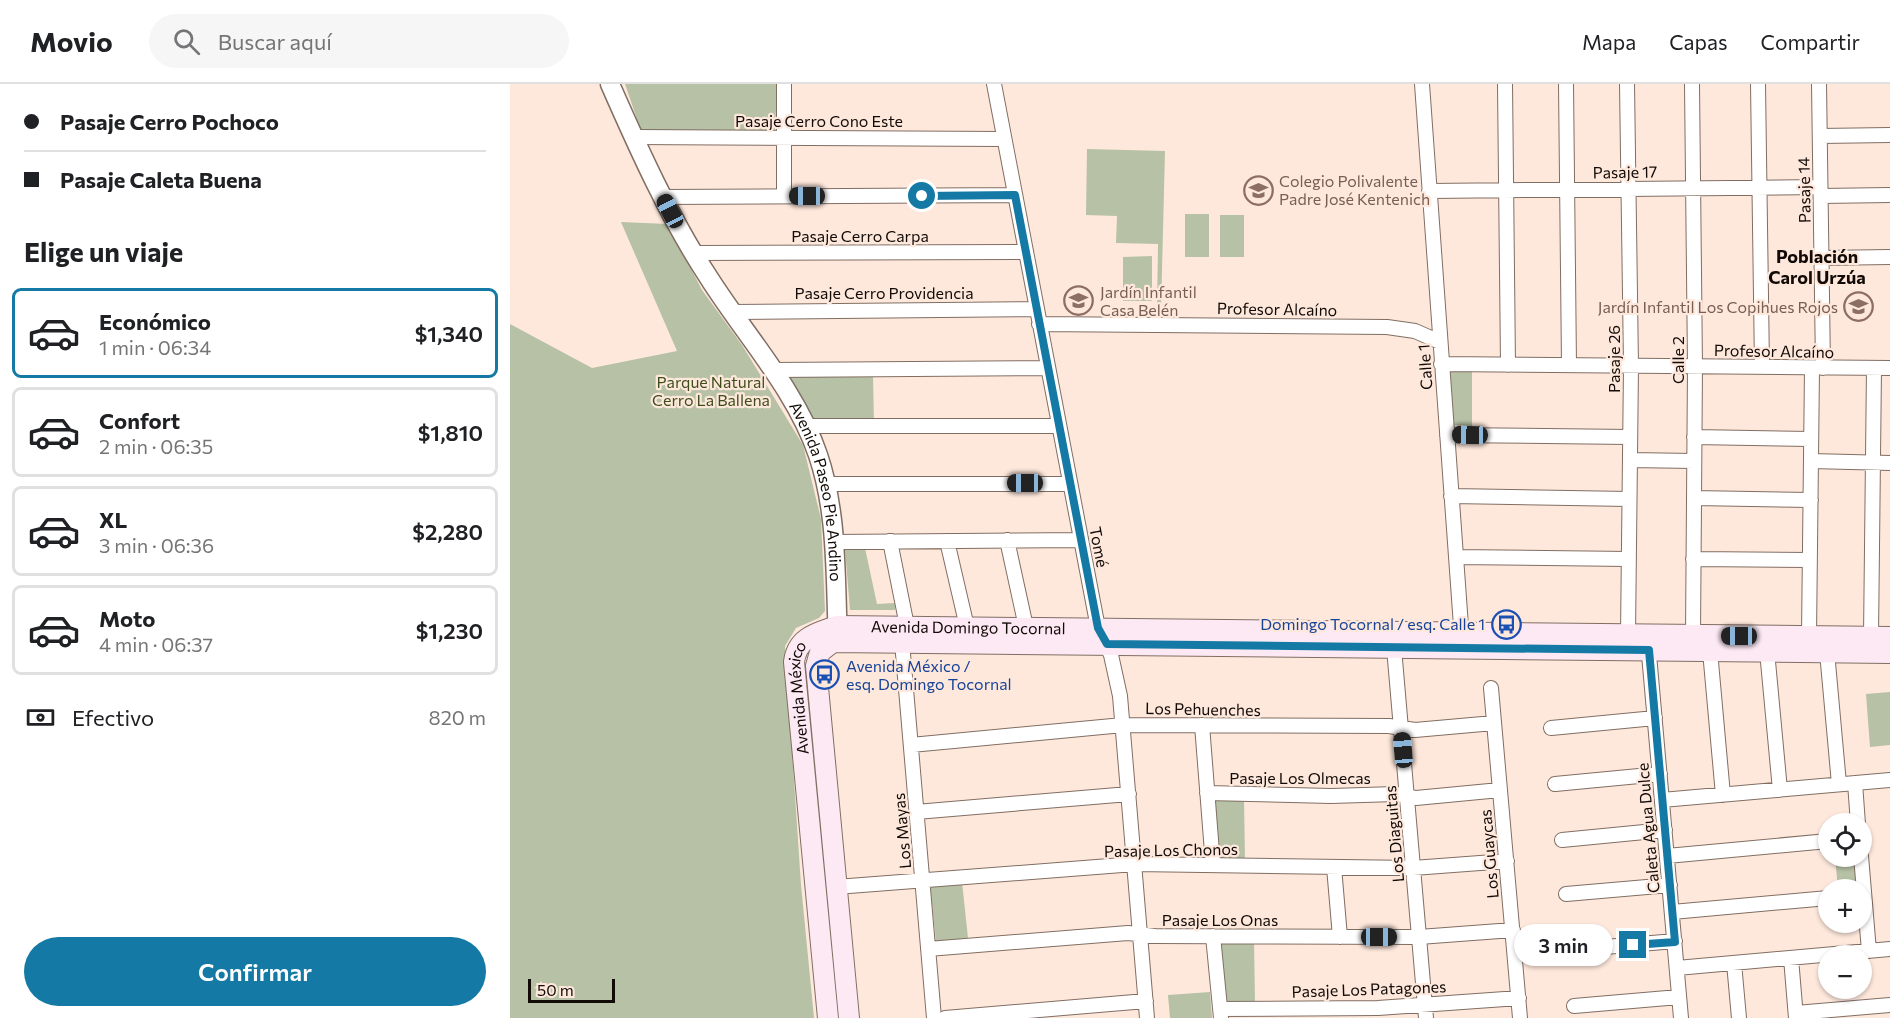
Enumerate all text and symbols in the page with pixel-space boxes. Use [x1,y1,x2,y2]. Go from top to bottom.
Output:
search box [149,14,569,68]
text: Movio [30,24,113,58]
icon: search [170,25,203,58]
text: Buscar aquí [218,28,332,55]
text: Mapa [1582,29,1636,54]
text: Capas [1669,29,1728,54]
text: Compartir [1761,29,1860,54]
text: Pasaje Cerro Pochoco [60,108,279,135]
street label: Pasaje Cerro Cono Este [735,111,903,130]
street label: Pasaje 14 [1793,156,1814,223]
street label: Pasaje 17 [1592,161,1658,182]
text: Pasaje Caleta Buena [60,166,262,193]
place label: Colegio Polivalente Padre José Kentenich [1279,171,1430,208]
school or university icon: Colegio Polivalente Padre José Kentenich [1242,174,1274,206]
route start [908,182,935,209]
car [789,187,825,205]
car [654,191,686,231]
street label: Pasaje Cerro Carpa [791,226,929,245]
text: Elige un viaje [24,235,183,268]
district label: Población Carol Urzúa [1768,245,1866,288]
place label: Jardín Infantil Casa Belén [1100,282,1197,319]
street label: Pasaje Cerro Providencia [794,283,974,302]
school or university icon: Jardín Infantil Casa Belén [1063,285,1095,317]
school or university icon: Jardín Infantil Los Copihues Rojos [1843,291,1875,323]
place label: Jardín Infantil Los Copihues Rojos [1598,297,1838,316]
street label: Profesor Alcaíno [1217,298,1337,319]
icon: car [27,306,81,360]
text: Económico [99,308,211,335]
text: $1,340 [415,320,483,347]
street label: Pasaje 26 [1604,325,1623,393]
text: 1 min · 06:34 [99,335,211,359]
street label: Calle 2 [1668,336,1687,384]
street label: Profesor Alcaíno [1714,340,1834,361]
street label: Calle 1 [1413,344,1436,391]
park label: Parque Natural Cerro La Ballena [652,372,770,409]
street label: Avenida Paseo Pie Andino [786,398,846,582]
icon: car [27,405,81,459]
text: Confort [99,407,180,434]
text: $1,810 [418,419,483,446]
car [1452,426,1488,444]
text: 2 min · 06:35 [99,434,213,458]
car [1007,474,1043,492]
icon: car [27,504,81,558]
text: XL [99,506,127,533]
text: $2,280 [412,518,483,545]
street label: Tomé [1086,525,1113,569]
text: 3 min · 06:36 [99,533,214,557]
icon: car [27,603,81,657]
text: Moto [99,605,155,632]
bus stop icon: Domingo Tocornal / esq. Calle 1 [1490,608,1522,640]
place label: Domingo Tocornal / esq. Calle 1 [1260,614,1485,633]
street label: Avenida Domingo Tocornal [871,616,1066,637]
text: $1,230 [416,617,483,644]
car [1721,627,1757,645]
text: 4 min · 06:37 [99,632,213,656]
street label: Avenida México [784,637,812,755]
place label: Avenida México / esq. Domingo Tocornal [846,656,1012,693]
bus stop icon: Avenida México / esq. Domingo Tocornal [809,659,841,691]
street label: Los Pehuenches [1145,698,1261,719]
icon: cash [24,701,57,734]
text: Efectivo [72,704,154,731]
text: 820 m [429,705,486,729]
car [1392,731,1414,769]
street label: Caleta Agua Dulce [1632,762,1663,894]
street label: Pasaje Los Olmecas [1229,768,1371,787]
street label: Los Diaguitas [1380,785,1407,883]
street label: Los Mayas [889,792,914,870]
street label: Los Guaycas [1475,809,1502,899]
map controls [1818,813,1872,999]
button: locate [1818,813,1872,867]
street label: Pasaje Los Chonos [1104,839,1238,860]
button: + [1818,879,1872,933]
street label: Pasaje Los Onas [1162,910,1278,929]
callout: 3 min [1513,924,1612,966]
car [1361,928,1397,946]
route end [1619,931,1646,958]
text: 3 min [1539,933,1588,957]
button: Confirmar [24,937,486,1006]
button: − [1818,945,1872,999]
scale bar [528,976,615,1004]
street label: Pasaje Los Patagones [1291,976,1447,1001]
text: 50 m [537,980,574,999]

